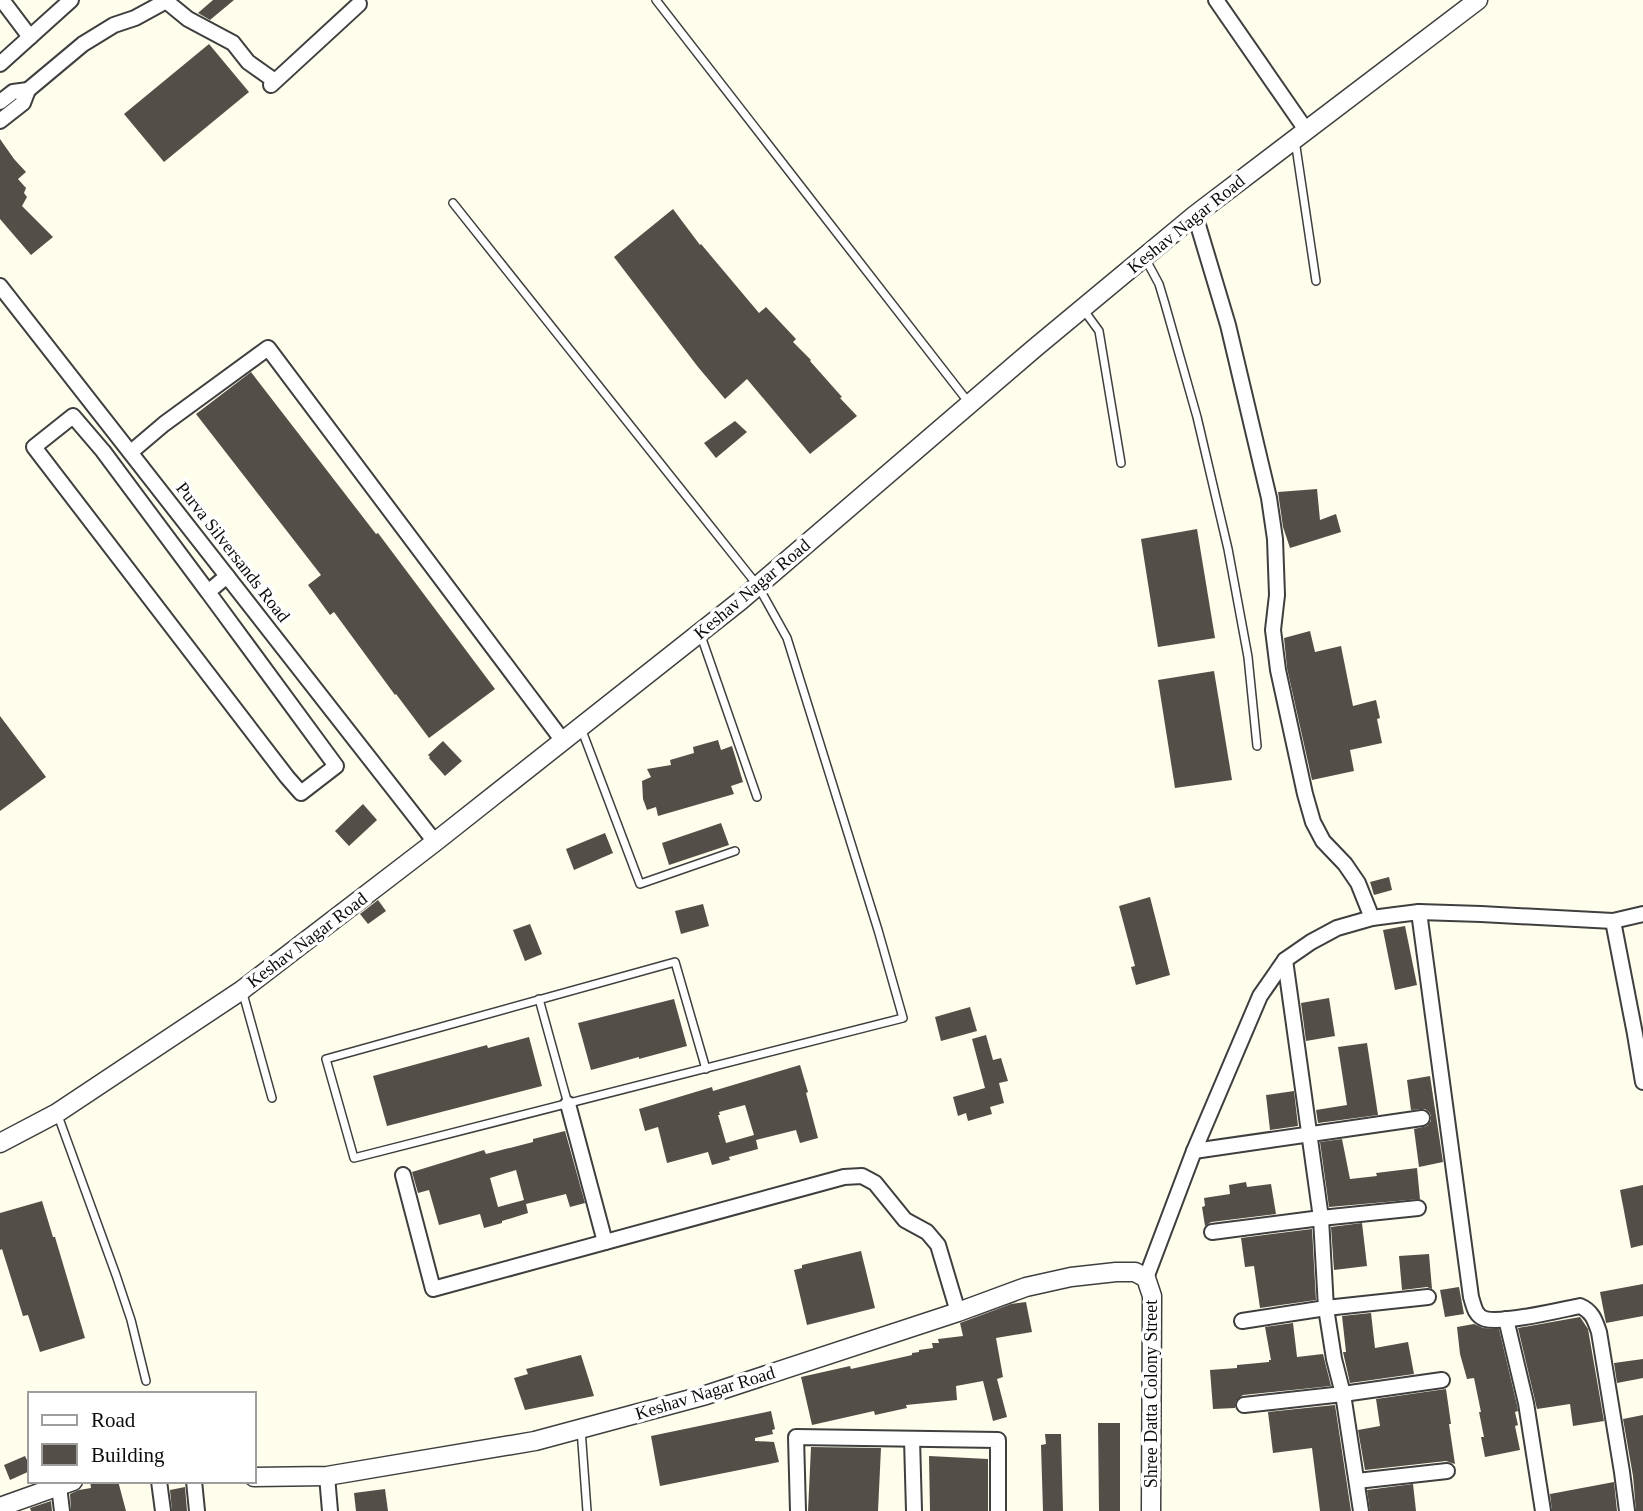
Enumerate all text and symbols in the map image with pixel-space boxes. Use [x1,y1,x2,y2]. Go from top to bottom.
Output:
street label: Keshav Nagar Road [1123,171,1249,277]
street label: Purva Silversands Road [172,478,294,626]
street label: Keshav Nagar Road [690,535,814,643]
street label: Keshav Nagar Road [243,888,371,992]
street label: Shree Datta Colony Street [1141,1300,1161,1488]
street label: Keshav Nagar Road [633,1362,777,1424]
legend [28,1392,256,1483]
text: Road [91,1408,136,1432]
text: Building [91,1443,165,1467]

